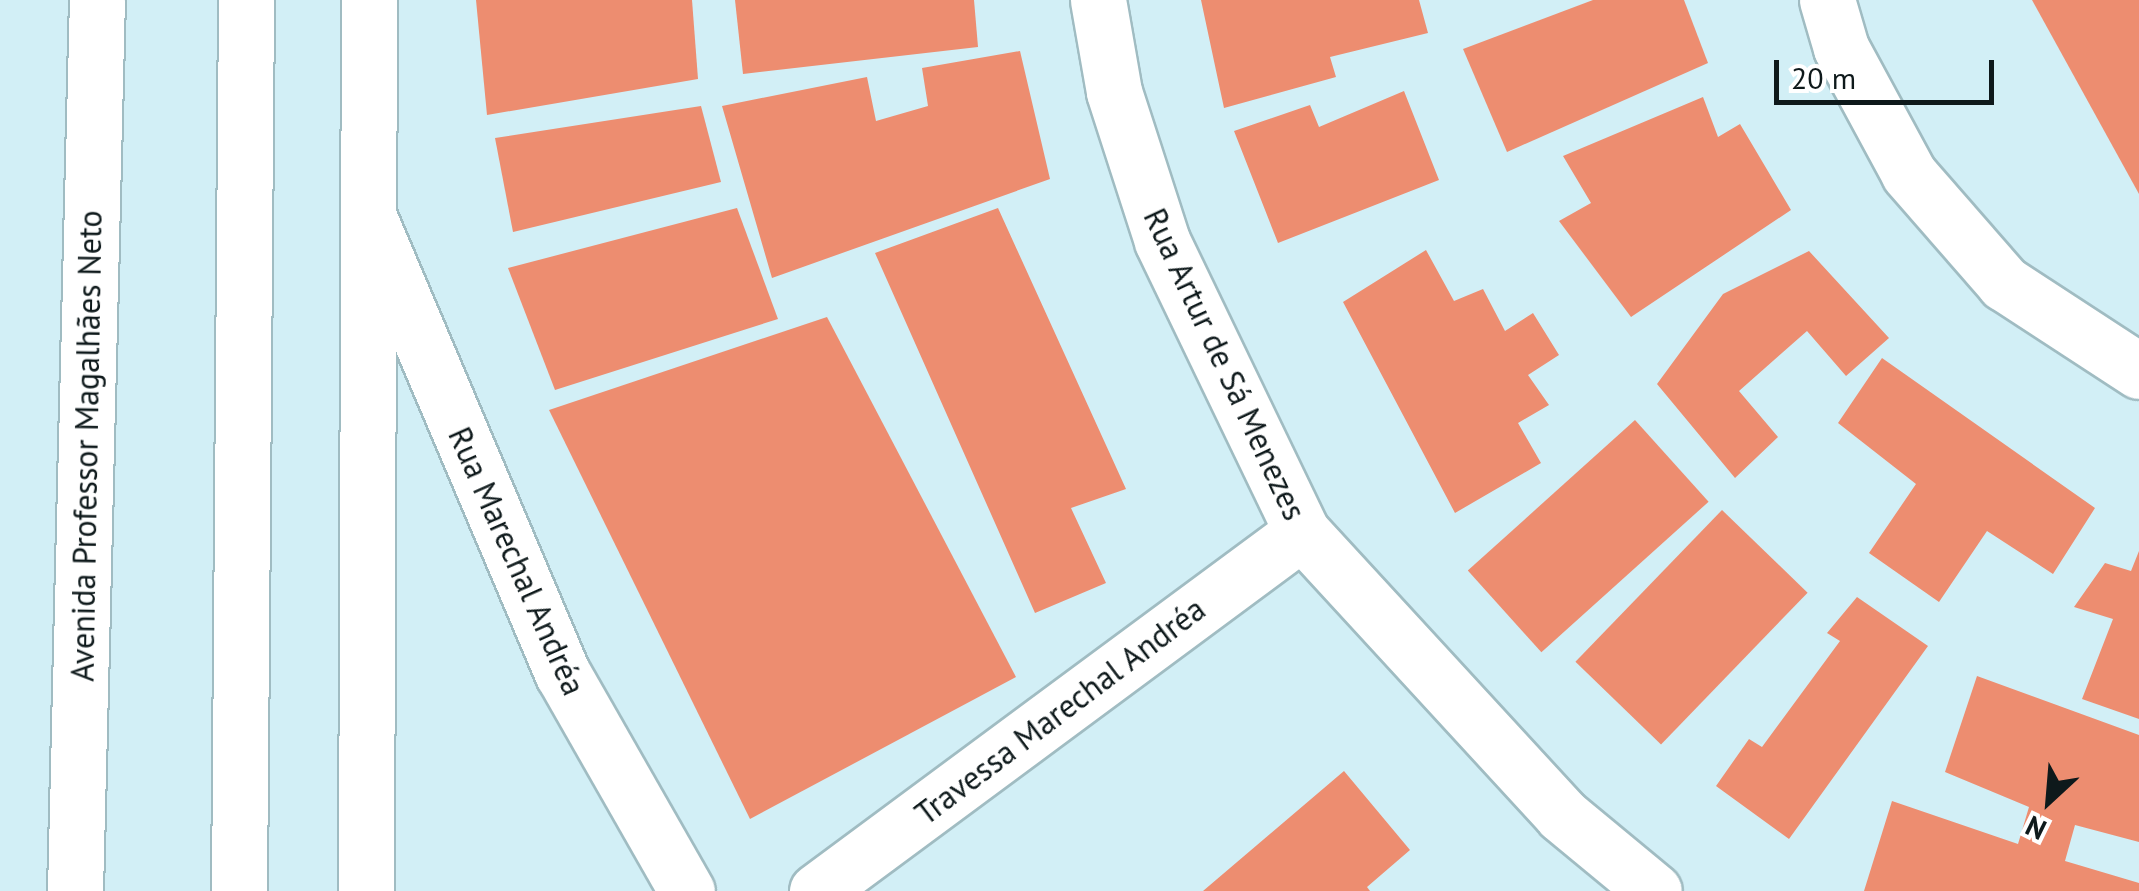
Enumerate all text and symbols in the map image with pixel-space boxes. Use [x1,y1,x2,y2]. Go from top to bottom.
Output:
scale bar [1779,40,1999,102]
text: 20 m [1791,58,1856,97]
street label: Rua Artur de Sá Menezes [1136,202,1314,526]
street label: Avenida Professor Magalhães Neto [63,210,109,682]
street label: Rua Marechal Andréa [440,421,594,701]
street label: Travessa Marechal Andréa [907,589,1213,833]
north arrow [1999,751,2099,851]
text: N [2019,808,2052,849]

